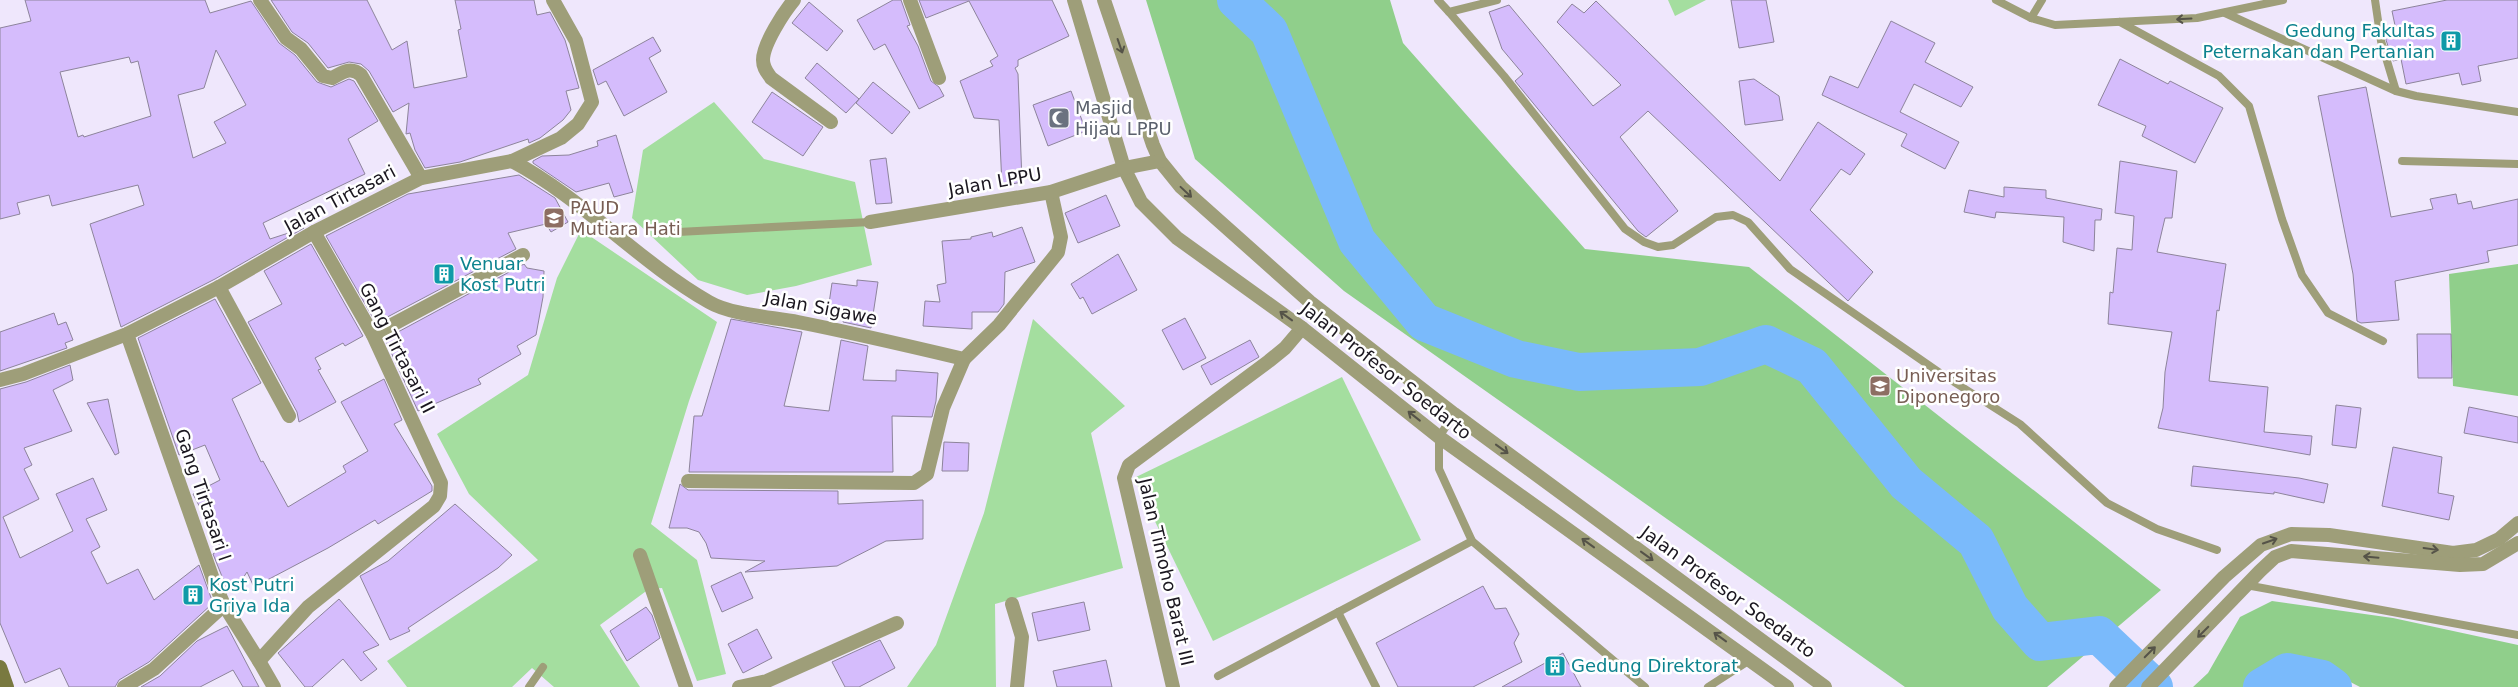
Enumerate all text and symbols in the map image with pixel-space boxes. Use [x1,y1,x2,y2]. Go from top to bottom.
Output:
one-way arrow [2176,14,2192,24]
place label: Gedung Fakultas Peternakan dan Pertanian [2203,20,2435,62]
building icon: Gedung Fakultas Peternakan dan Pertanian [2439,29,2463,53]
one-way arrow [1116,38,1125,53]
place label: Masjid Hijau LPPU [1075,97,1172,139]
mosque icon: Masjid Hijau LPPU [1047,106,1071,130]
street label: Jalan Tirtasari [280,160,399,237]
street label: Jalan LPPU [946,163,1043,200]
one-way arrow [1180,186,1193,198]
place label: PAUD Mutiara Hati [570,197,681,239]
school or university icon: PAUD Mutiara Hati [542,206,566,230]
place label: Venuar Kost Putri [460,253,545,295]
building icon: Venuar Kost Putri [432,262,456,286]
street label: Gang Tirtasari II [355,279,439,417]
street label: Jalan Sigawe [762,286,879,329]
street label: Jalan Profesor Soedarto [1296,297,1476,444]
one-way arrow [1279,311,1293,321]
place label: Universitas Diponegoro [1896,365,2000,407]
school or university icon: Universitas Diponegoro [1868,374,1892,398]
one-way arrow [1407,411,1420,422]
street label: Gang Tirtasari I [171,426,236,564]
one-way arrow [1495,444,1509,454]
street label: Jalan Timoho Barat III [1134,475,1198,668]
street label: Jalan Profesor Soedarto [1636,521,1820,662]
one-way arrow [2262,536,2278,545]
one-way arrow [1581,538,1595,548]
one-way arrow [2422,545,2438,555]
one-way arrow [1640,551,1654,561]
one-way arrow [2363,552,2379,562]
place label: Kost Putri Griya Ida [209,574,294,616]
building icon: Kost Putri Griya Ida [181,583,205,607]
one-way arrow [2197,625,2209,638]
one-way arrow [1713,632,1727,642]
one-way arrow [2144,646,2156,658]
building icon: Gedung Direktorat [1543,654,1567,678]
place label: Gedung Direktorat [1571,655,1738,676]

